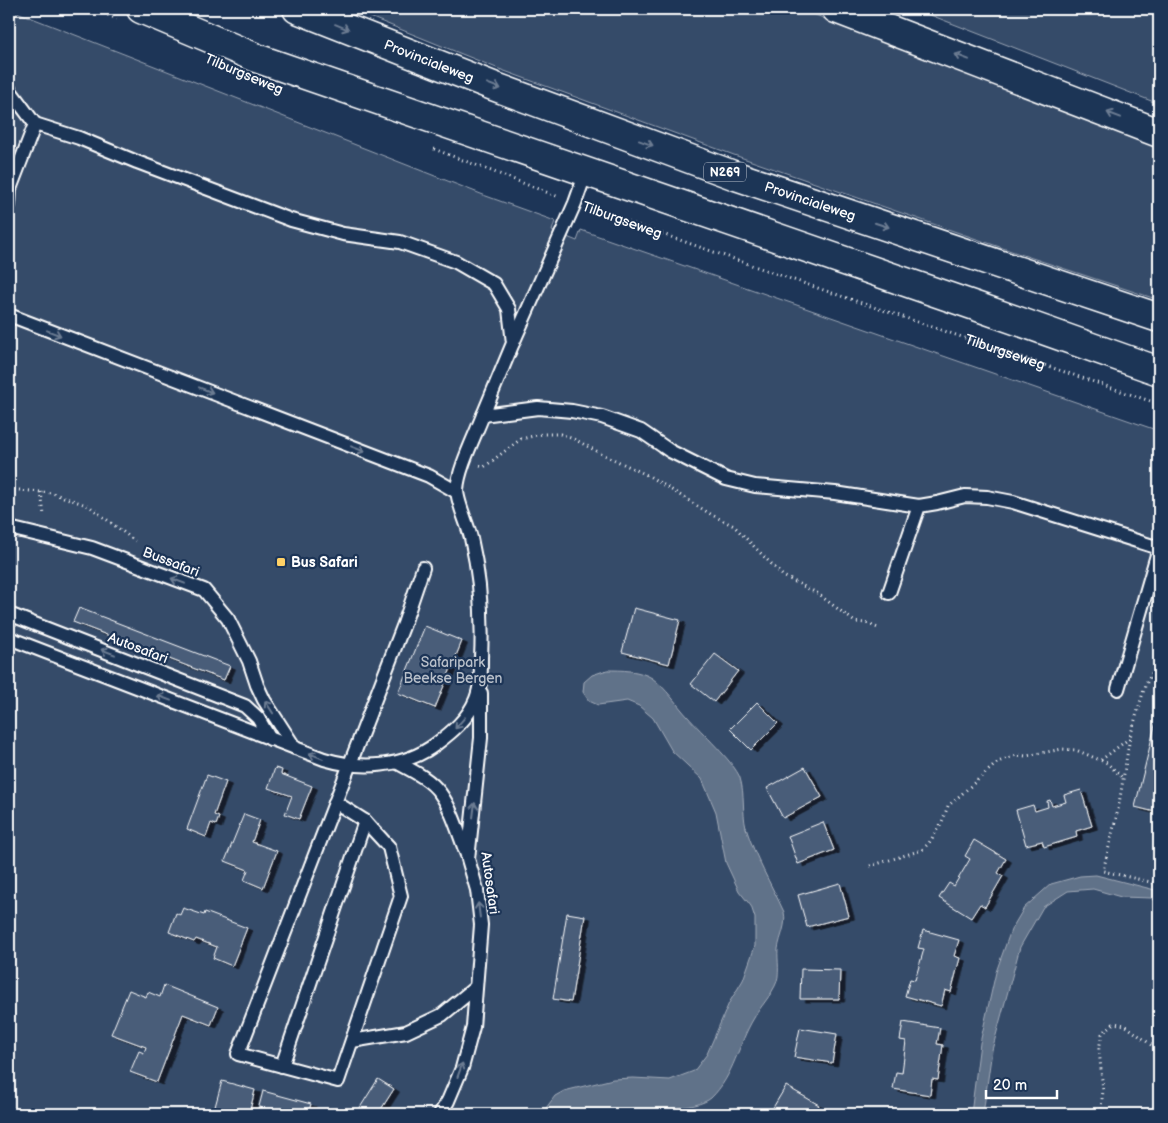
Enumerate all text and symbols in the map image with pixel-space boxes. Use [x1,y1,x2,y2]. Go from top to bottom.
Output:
one-way arrow [335,23,350,32]
street label: Provincialeweg [382,36,477,86]
street label: Tilburgseweg [202,50,286,98]
one-way arrow [955,52,970,61]
one-way arrow [485,82,501,91]
one-way arrow [1107,110,1122,119]
one-way arrow [638,139,653,148]
road number: N269 [704,162,746,182]
street label: Provincialeweg [762,178,858,224]
street label: Tilburgseweg [580,198,664,242]
one-way arrow [874,221,889,230]
one-way arrow [47,329,62,338]
street label: Tilburgseweg [963,330,1047,373]
one-way arrow [198,386,213,395]
one-way arrow [350,444,365,454]
street label: Bussafari [140,543,202,581]
place label: Bus Safari [291,554,358,571]
marker: Bus Safari [275,556,287,568]
one-way arrow [171,575,186,585]
street label: Autosafari [106,629,170,667]
one-way arrow [101,647,116,656]
park label: Safaripark Beekse Bergen [403,654,503,687]
one-way arrow [157,693,172,702]
one-way arrow [264,700,274,714]
one-way arrow [454,716,466,729]
one-way arrow [309,751,324,760]
one-way arrow [469,802,479,818]
street label: Autosafari [477,851,503,915]
one-way arrow [474,902,484,918]
one-way arrow [456,1063,465,1079]
scale bar [986,1068,1057,1100]
text: 20 m [993,1076,1027,1095]

